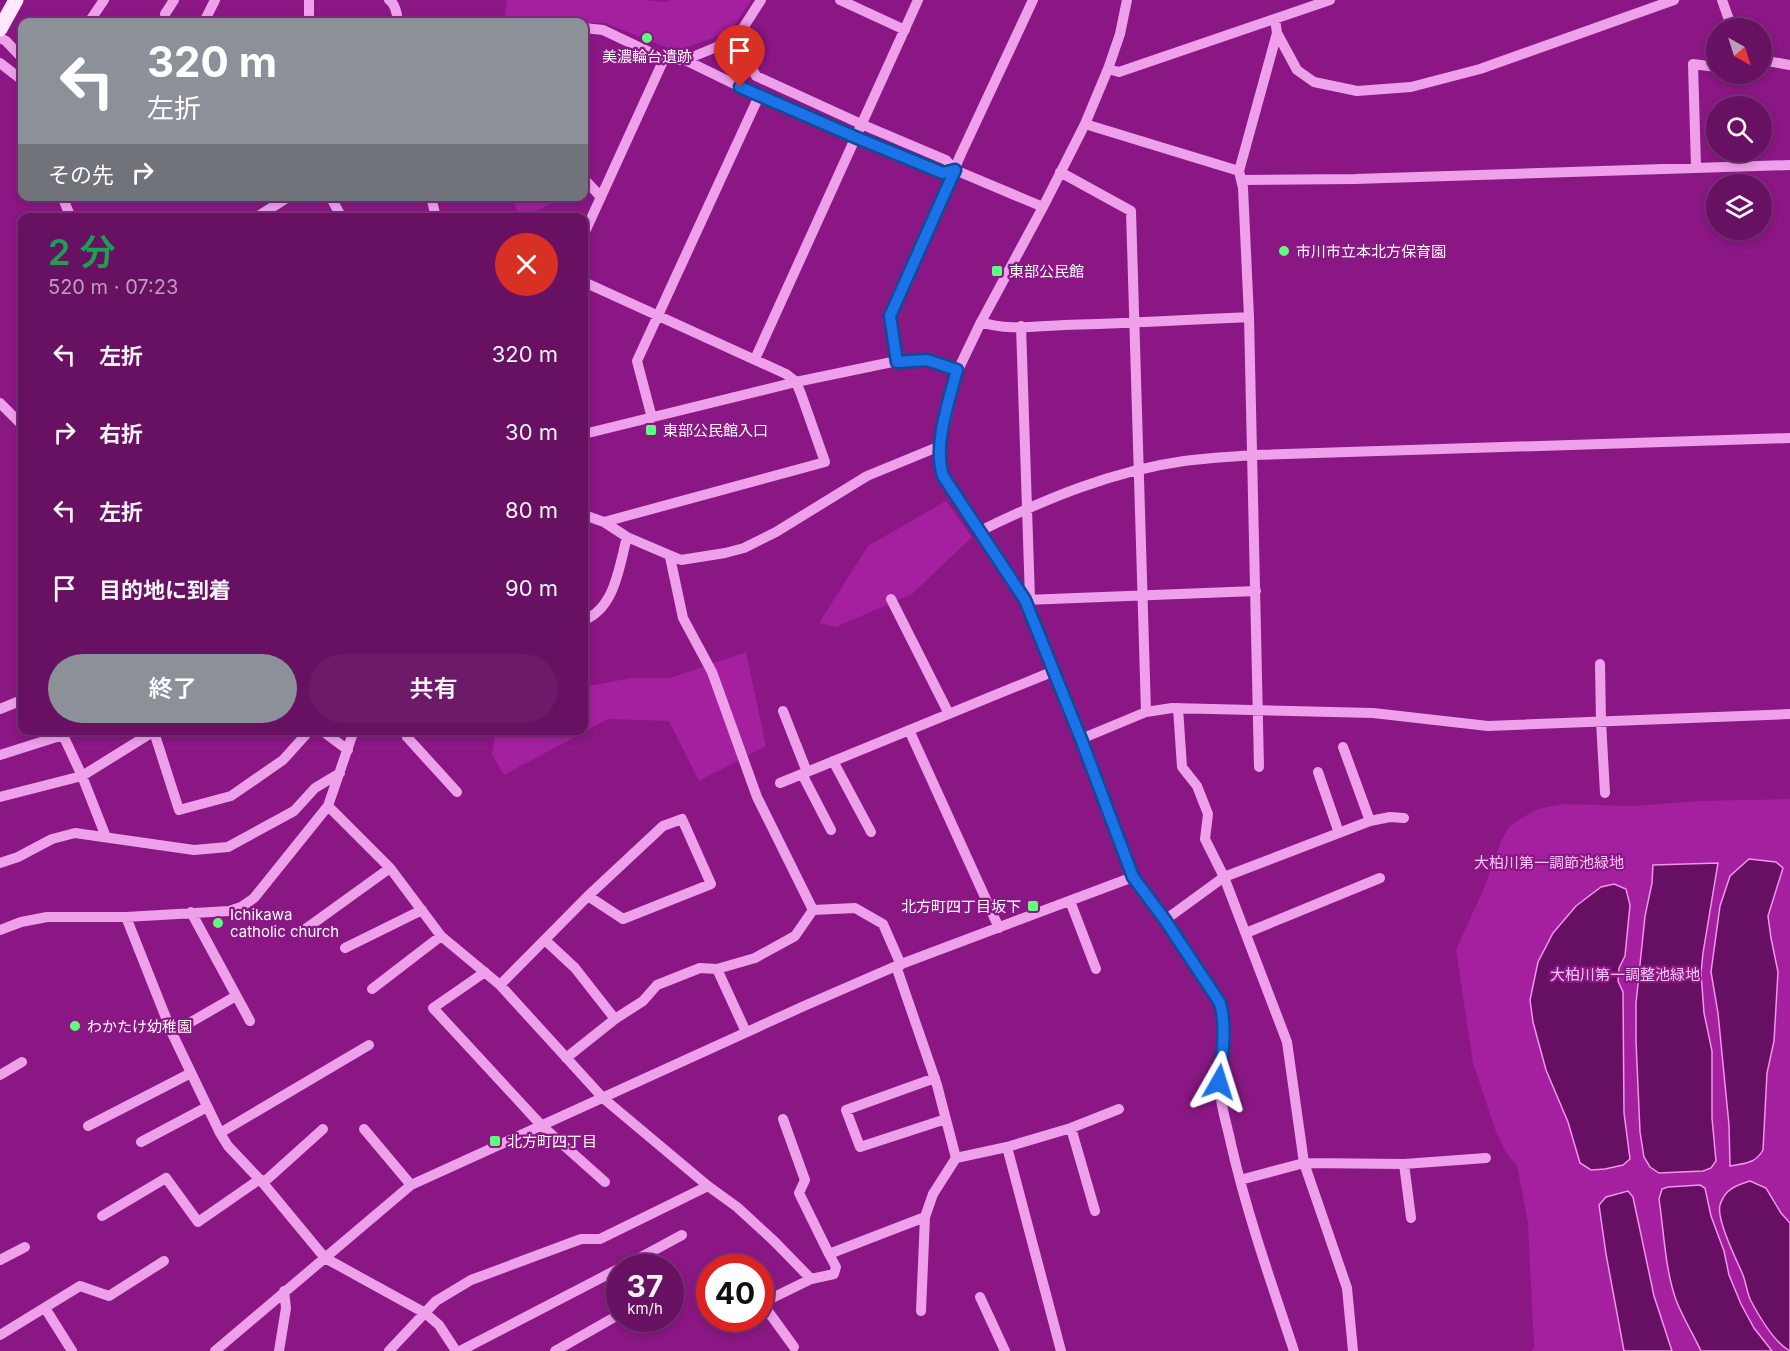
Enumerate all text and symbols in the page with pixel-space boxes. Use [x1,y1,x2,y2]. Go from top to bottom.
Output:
north arrow [1706,18,1772,84]
map controls [1706,18,1772,240]
pin [714,25,765,87]
marker: 美濃輪台遺跡 [640,31,654,45]
icon: arrive [723,34,756,67]
text: 320 m [147,36,277,87]
icon: left [48,42,126,120]
place label: 美濃輪台遺跡 [602,47,692,66]
text: 左折 [147,92,201,125]
button: search [1706,96,1772,162]
icon: right [126,156,159,189]
text: その先 [48,162,114,188]
button: layers [1706,174,1772,240]
text: 2 分 [48,230,116,274]
button: close [495,233,558,296]
place label: 市川市立本北方保育園 [1296,242,1446,261]
marker: 市川市立本北方保育園 [1277,244,1291,258]
place label: 東部公民館 [1009,262,1084,281]
marker: 東部公民館 [990,264,1004,278]
text: 520 m · 07:23 [48,275,178,299]
icon: left [48,338,81,371]
text: 320 m [492,341,558,367]
text: 左折 [99,343,143,369]
icon: right [48,416,81,449]
text: 30 m [505,419,558,445]
text: 右折 [99,421,143,447]
place label: 東部公民館入口 [663,421,768,440]
marker: 東部公民館入口 [644,423,658,437]
icon: left [48,494,81,527]
text: 80 m [505,497,558,523]
text: 左折 [99,499,143,525]
icon: arrive [48,572,81,605]
text: 90 m [505,575,558,601]
text: 目的地に到着 [99,577,231,603]
button: 終了 [48,654,297,723]
button: 共有 [309,654,558,723]
park label: 大柏川第一調節池緑地 [1474,853,1624,872]
place label: 北方町四丁目坂下 [901,897,1021,916]
marker: 北方町四丁目坂下 [1026,899,1040,913]
place label: Ichikawa catholic church [230,905,339,941]
marker: Ichikawa catholic church [211,916,225,930]
park label: 大柏川第一調整池緑地 [1550,965,1700,984]
place label: わかたけ幼稚園 [87,1017,192,1036]
marker: わかたけ幼稚園 [68,1019,82,1033]
position arrow [1187,1050,1251,1114]
place label: 北方町四丁目 [507,1132,597,1151]
marker: 北方町四丁目 [488,1134,502,1148]
speed limit sign: 40 [696,1254,774,1332]
text: 37 [627,1268,663,1304]
text: km/h [627,1299,663,1318]

